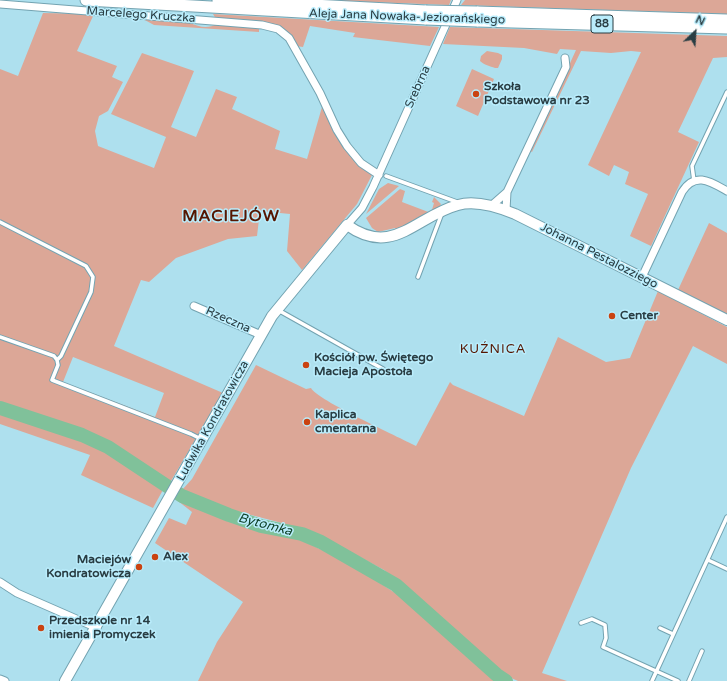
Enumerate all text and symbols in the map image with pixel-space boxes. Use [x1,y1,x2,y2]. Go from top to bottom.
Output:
street label: Marcelego Kruczka [86,4,196,26]
street label: Aleja Jana Nowaka-Jeziorańskiego [309,6,505,28]
north arrow [675,12,715,52]
text: N [694,13,707,28]
road number: 88 [591,15,613,33]
street label: Srebrna [402,64,434,110]
place label: Szkoła Podstawowa nr 23 [484,80,590,108]
marker: Szkoła Podstawowa nr 23 [471,89,481,99]
district label: MACIEJÓW [182,207,280,227]
street label: Johanna Pestalozziego [538,220,660,292]
street label: Rzeczna [203,304,253,336]
place label: Center [620,309,658,323]
marker: Center [607,311,617,321]
district label: KUŹNICA [460,342,526,358]
place label: Kościół pw. Świętego Macieja Apostoła [314,351,433,379]
street label: Ludwika Kondratowicza [174,358,252,484]
marker: Kościół pw. Świętego Macieja Apostoła [301,360,311,370]
place label: Kaplica cmentarna [315,408,376,436]
marker: Kaplica cmentarna [302,417,312,427]
water label: Bytomka [236,510,294,540]
place label: Alex [163,550,188,564]
marker: Alex [150,552,160,562]
place label: Maciejów Kondratowicza [46,553,131,581]
marker: Maciejów Kondratowicza [134,562,144,572]
place label: Przedszkole nr 14 imienia Promyczek [49,614,156,642]
marker: Przedszkole nr 14 imienia Promyczek [36,623,46,633]

